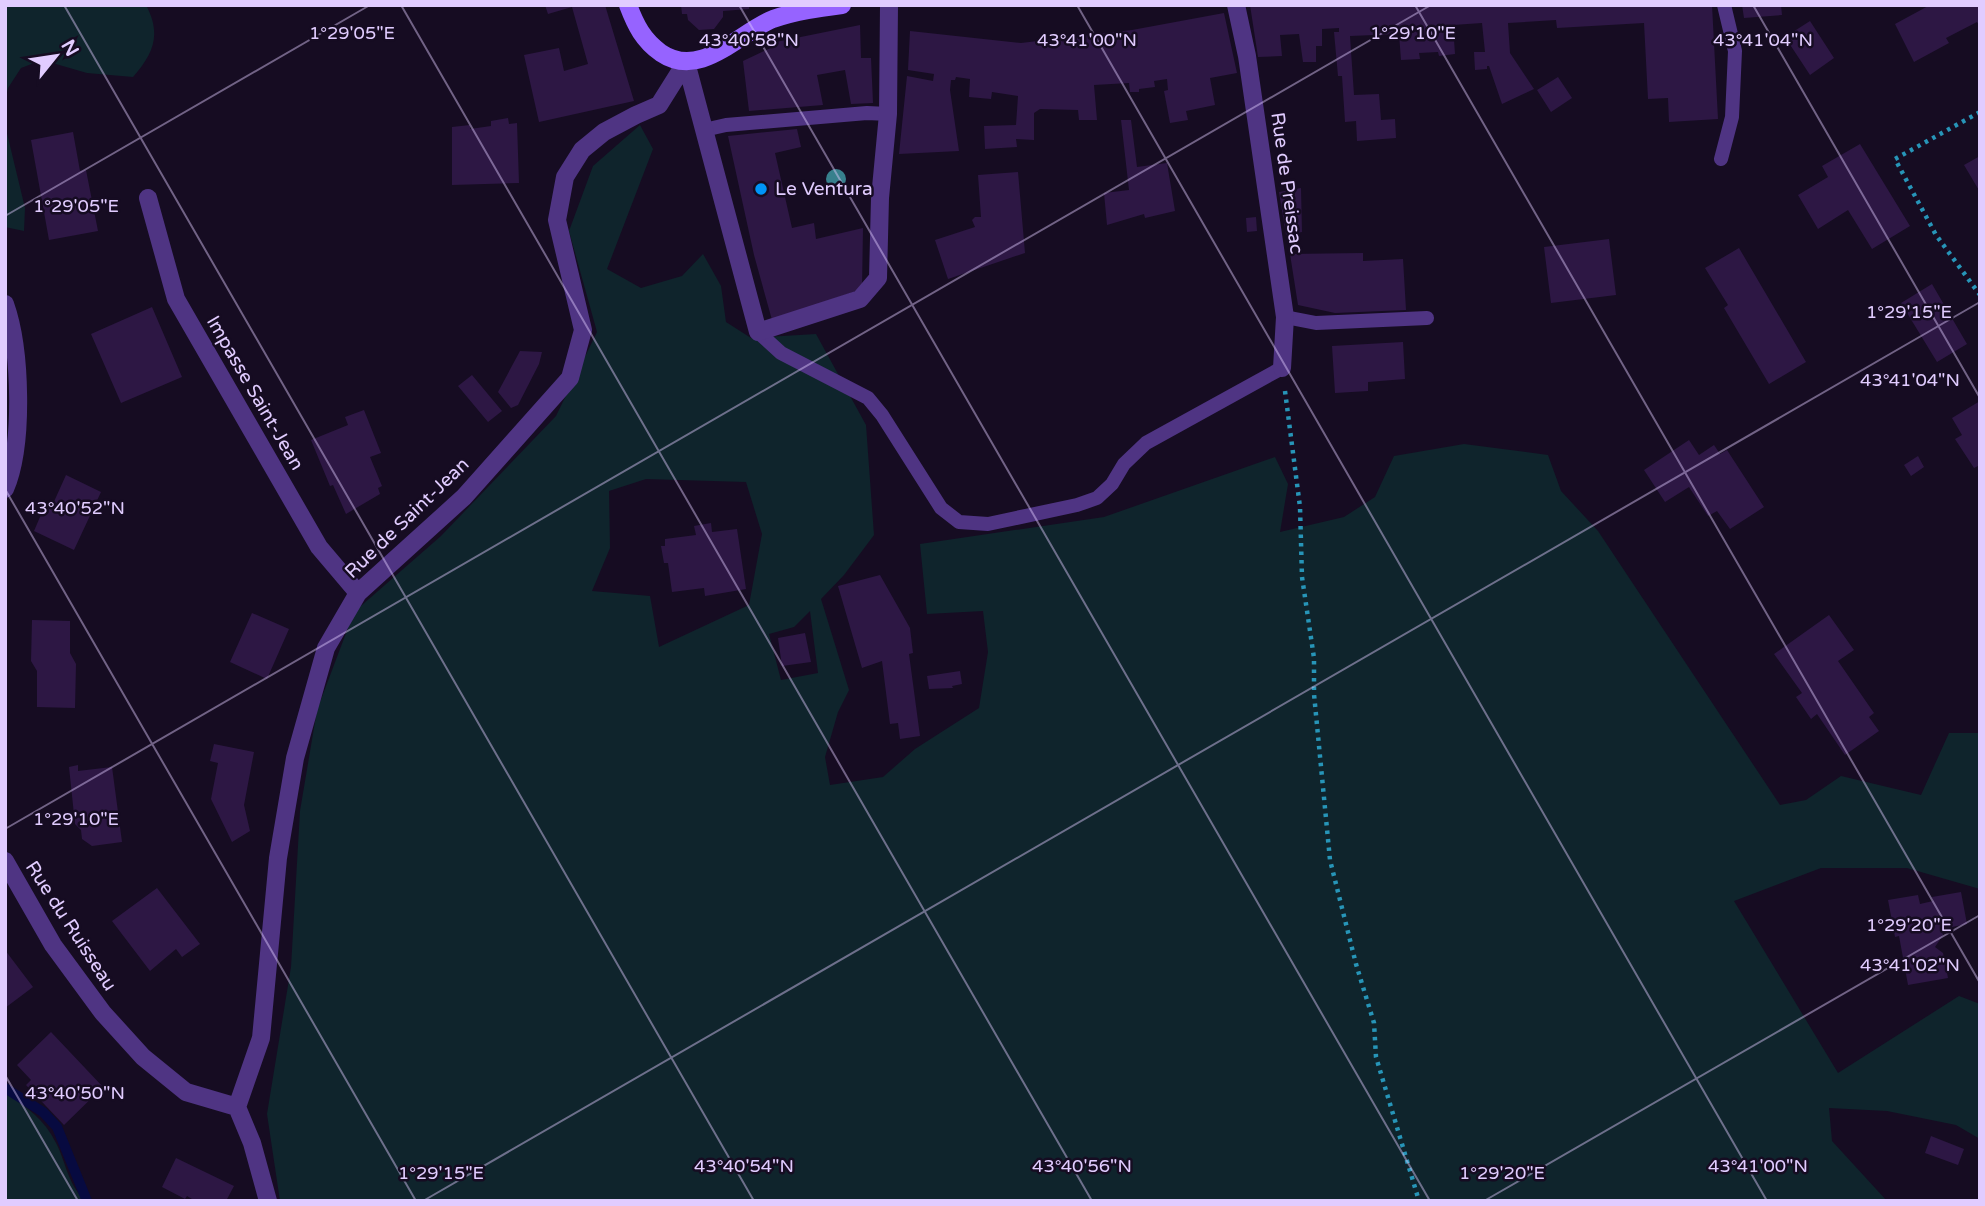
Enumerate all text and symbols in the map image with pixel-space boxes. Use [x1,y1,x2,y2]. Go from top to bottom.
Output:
north arrow [21,21,91,91]
text: 1°29'05"E [309,22,395,44]
text: 1°29'10"E [1370,22,1456,44]
text: 43°40'58"N [699,29,799,51]
text: 43°41'00"N [1037,29,1137,51]
text: 43°41'04"N [1713,29,1813,51]
text: N [57,36,83,60]
street label: Rue de Preissac [1266,111,1308,255]
place label: Le Ventura [775,178,873,200]
marker: Le Ventura [753,181,769,197]
text: 1°29'05"E [33,195,119,217]
text: 1°29'15"E [1866,301,1952,323]
street label: Impasse Saint-Jean [202,312,308,474]
text: 43°41'04"N [1860,369,1960,391]
street label: Rue de Saint-Jean [340,453,474,583]
text: 43°40'52"N [25,497,125,519]
text: 1°29'10"E [33,808,119,830]
street label: Rue du Ruisseau [21,857,121,995]
text: 1°29'20"E [1866,914,1952,936]
text: 43°41'02"N [1860,954,1960,976]
text: 43°40'50"N [25,1082,125,1104]
text: 43°40'54"N [694,1155,794,1177]
text: 43°40'56"N [1032,1155,1132,1177]
text: 43°41'00"N [1708,1155,1808,1177]
text: 1°29'15"E [398,1162,484,1184]
text: 1°29'20"E [1459,1162,1545,1184]

